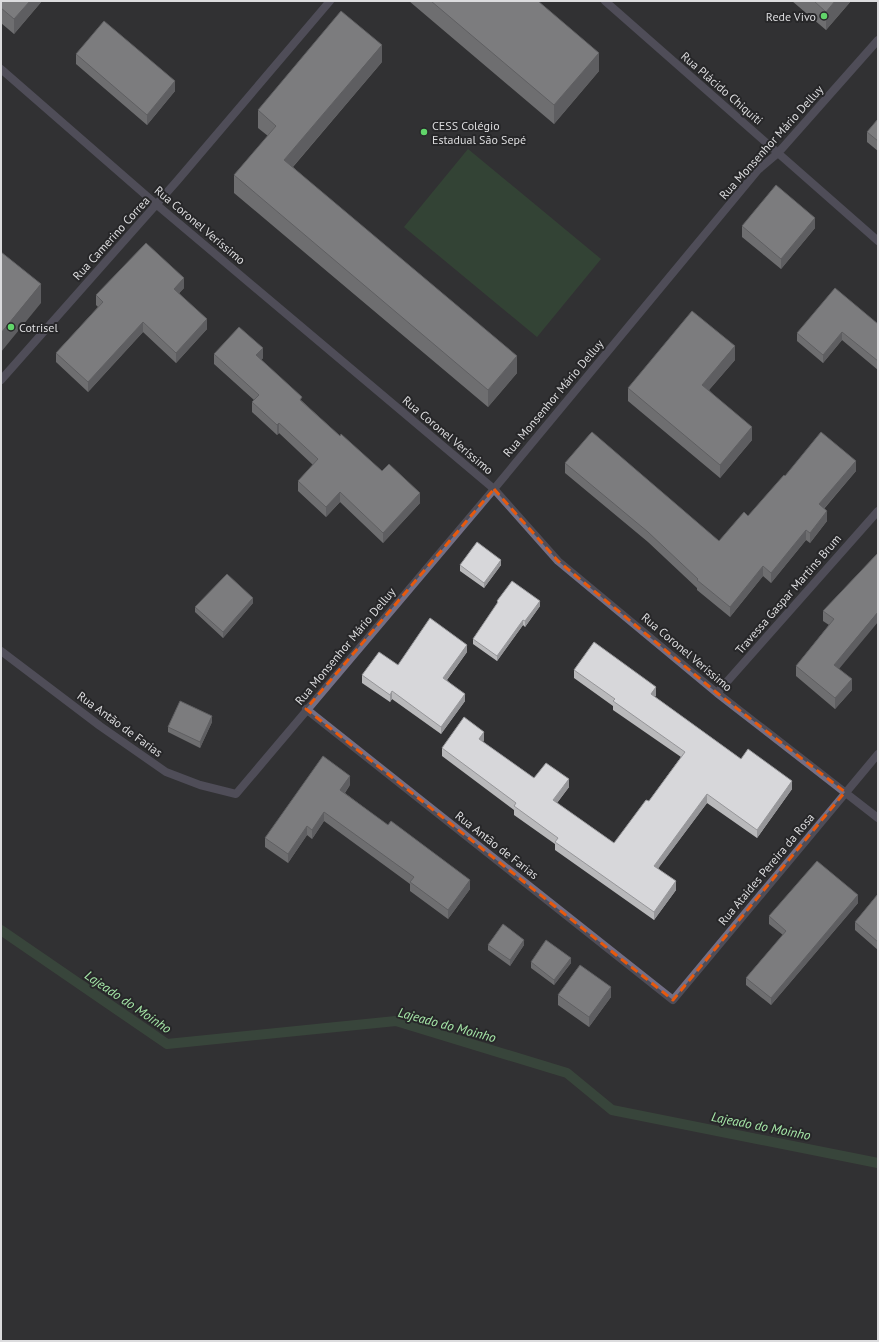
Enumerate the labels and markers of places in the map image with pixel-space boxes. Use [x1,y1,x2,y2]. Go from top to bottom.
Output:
place label: Rede Vivo [766,9,816,24]
marker: Rede Vivo [819,11,829,21]
place label: CESS Colégio Estadual São Sepé [432,118,526,147]
marker: CESS Colégio Estadual São Sepé [419,127,429,137]
place label: Cotrisel [19,320,58,335]
marker: Cotrisel [6,322,16,332]

